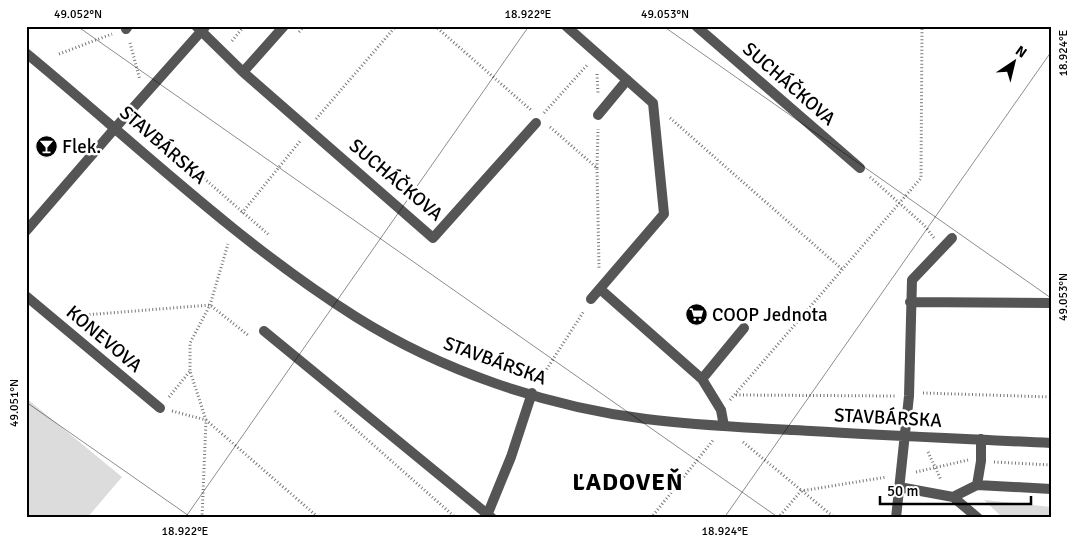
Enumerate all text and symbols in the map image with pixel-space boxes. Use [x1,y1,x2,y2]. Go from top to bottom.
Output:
text: 49.052°N [54,7,102,22]
text: 18.922°E [505,7,552,22]
text: 49.053°N [641,7,689,22]
text: 18.924°E [1056,29,1071,76]
street label: SUCHÁČKOVA [738,36,841,131]
north arrow [990,38,1040,88]
text: N [1012,42,1030,62]
street label: STAVBÁRSKA [114,101,212,190]
street label: SUCHÁČKOVA [344,133,449,226]
bar icon: Flek. [34,135,58,159]
place label: Flek. [62,135,101,159]
text: 49.053°N [1056,273,1071,321]
street label: KONEVOVA [61,300,147,378]
supermarket icon: COOP Jednota [684,303,708,327]
place label: COOP Jednota [712,303,828,327]
street label: STAVBÁRSKA [440,331,550,391]
text: 49.051°N [7,379,22,427]
street label: STAVBÁRSKA [834,403,943,433]
district label: ĽADOVEŇ [572,467,684,497]
scale bar [880,474,1031,506]
text: 50 m [887,482,918,500]
text: 18.922°E [162,524,209,539]
text: 18.924°E [702,524,749,539]

